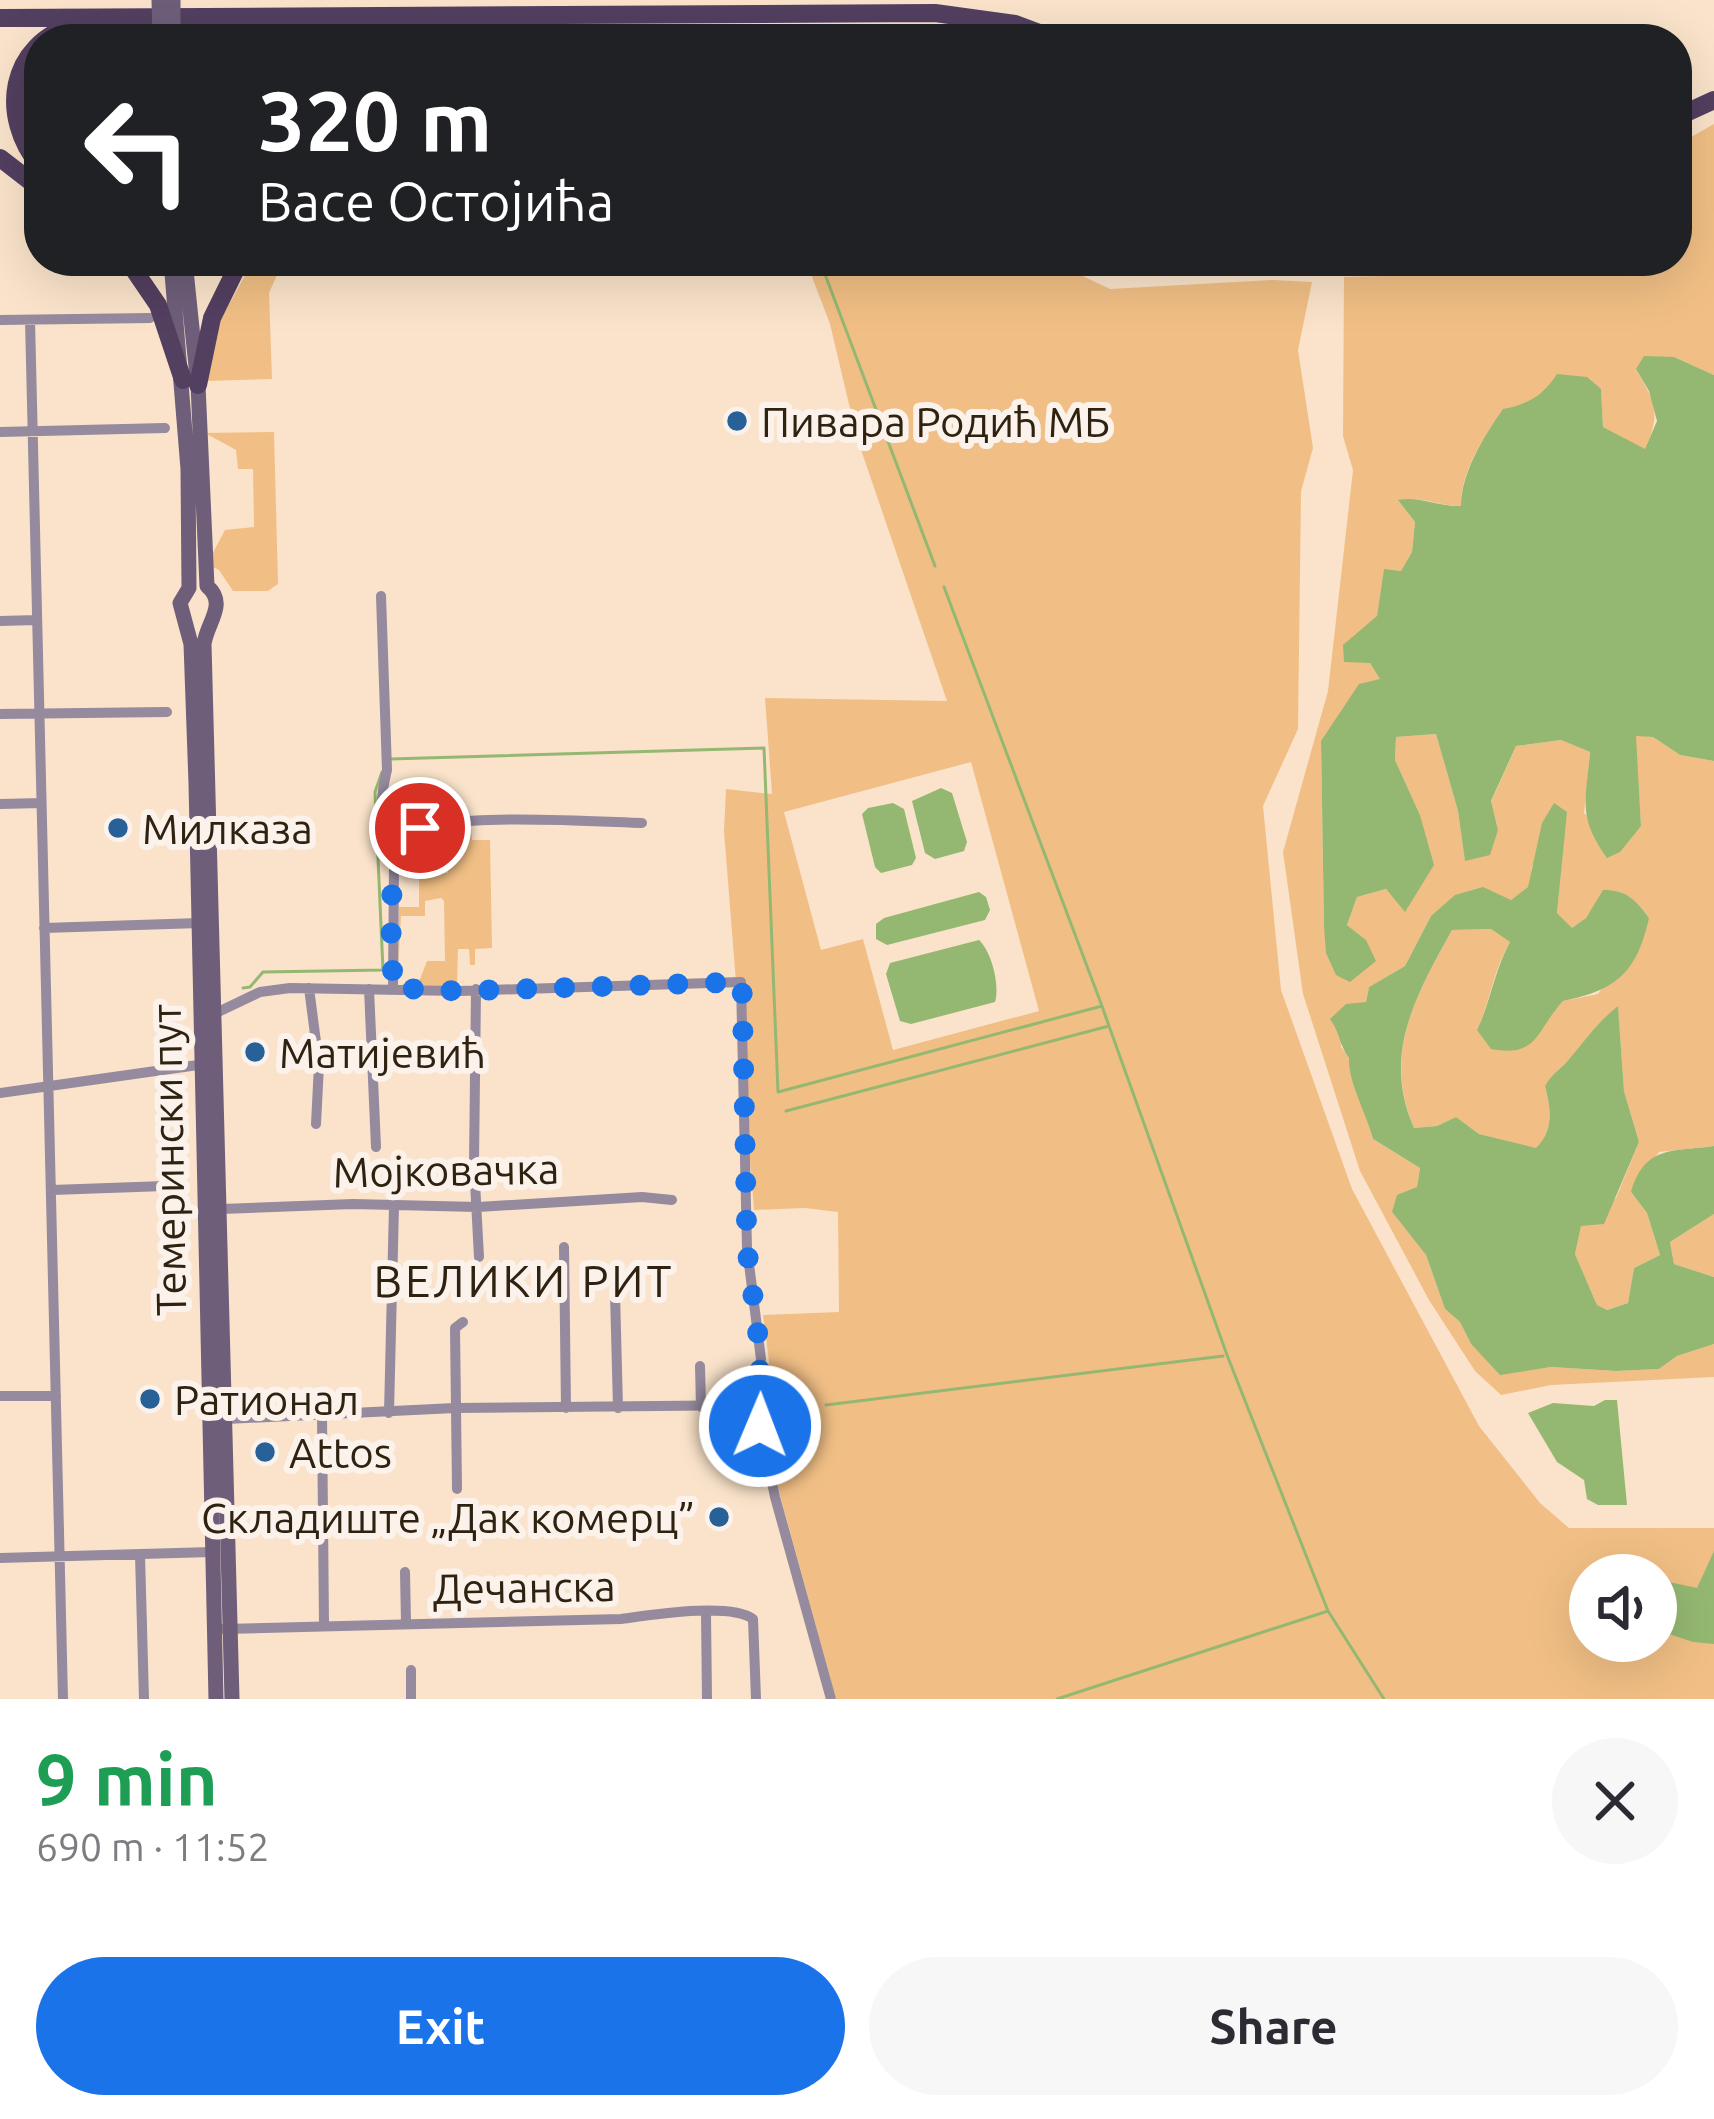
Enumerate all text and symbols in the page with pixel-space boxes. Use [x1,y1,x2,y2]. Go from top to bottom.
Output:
icon: left [60,72,216,228]
text: 320 m [258,73,492,167]
text: Васе Остојића [258,171,614,231]
place label: Пивара Родић МБ [761,398,1110,445]
marker: Пивара Родић МБ [724,408,750,434]
pin [369,777,471,879]
icon: arrive [387,795,453,861]
place label: Милказа [142,805,313,852]
marker: Милказа [105,815,131,841]
street label: Темерински пут [142,1003,194,1316]
place label: Матијевић [279,1029,486,1076]
marker: Матијевић [242,1039,268,1065]
street label: Мојковачка [332,1145,560,1195]
district label: ВЕЛИКИ РИТ [374,1255,675,1306]
position arrow [697,1363,823,1489]
place label: Ратионал [174,1376,359,1423]
marker: Ратионал [137,1386,163,1412]
place label: Attos [289,1429,392,1476]
marker: Attos [252,1439,278,1465]
place label: Складиште „Дак комерц” [201,1494,695,1541]
marker: Складиште „Дак комерц” [706,1504,732,1530]
map controls [1569,1554,1677,1662]
button: sound [1569,1554,1677,1662]
street label: Дечанска [432,1562,616,1612]
button: close [1552,1738,1678,1864]
text: 9 min [36,1739,218,1820]
text: 690 m · 11:52 [36,1825,270,1868]
button: Exit [36,1957,845,2095]
button: Share [869,1957,1678,2095]

